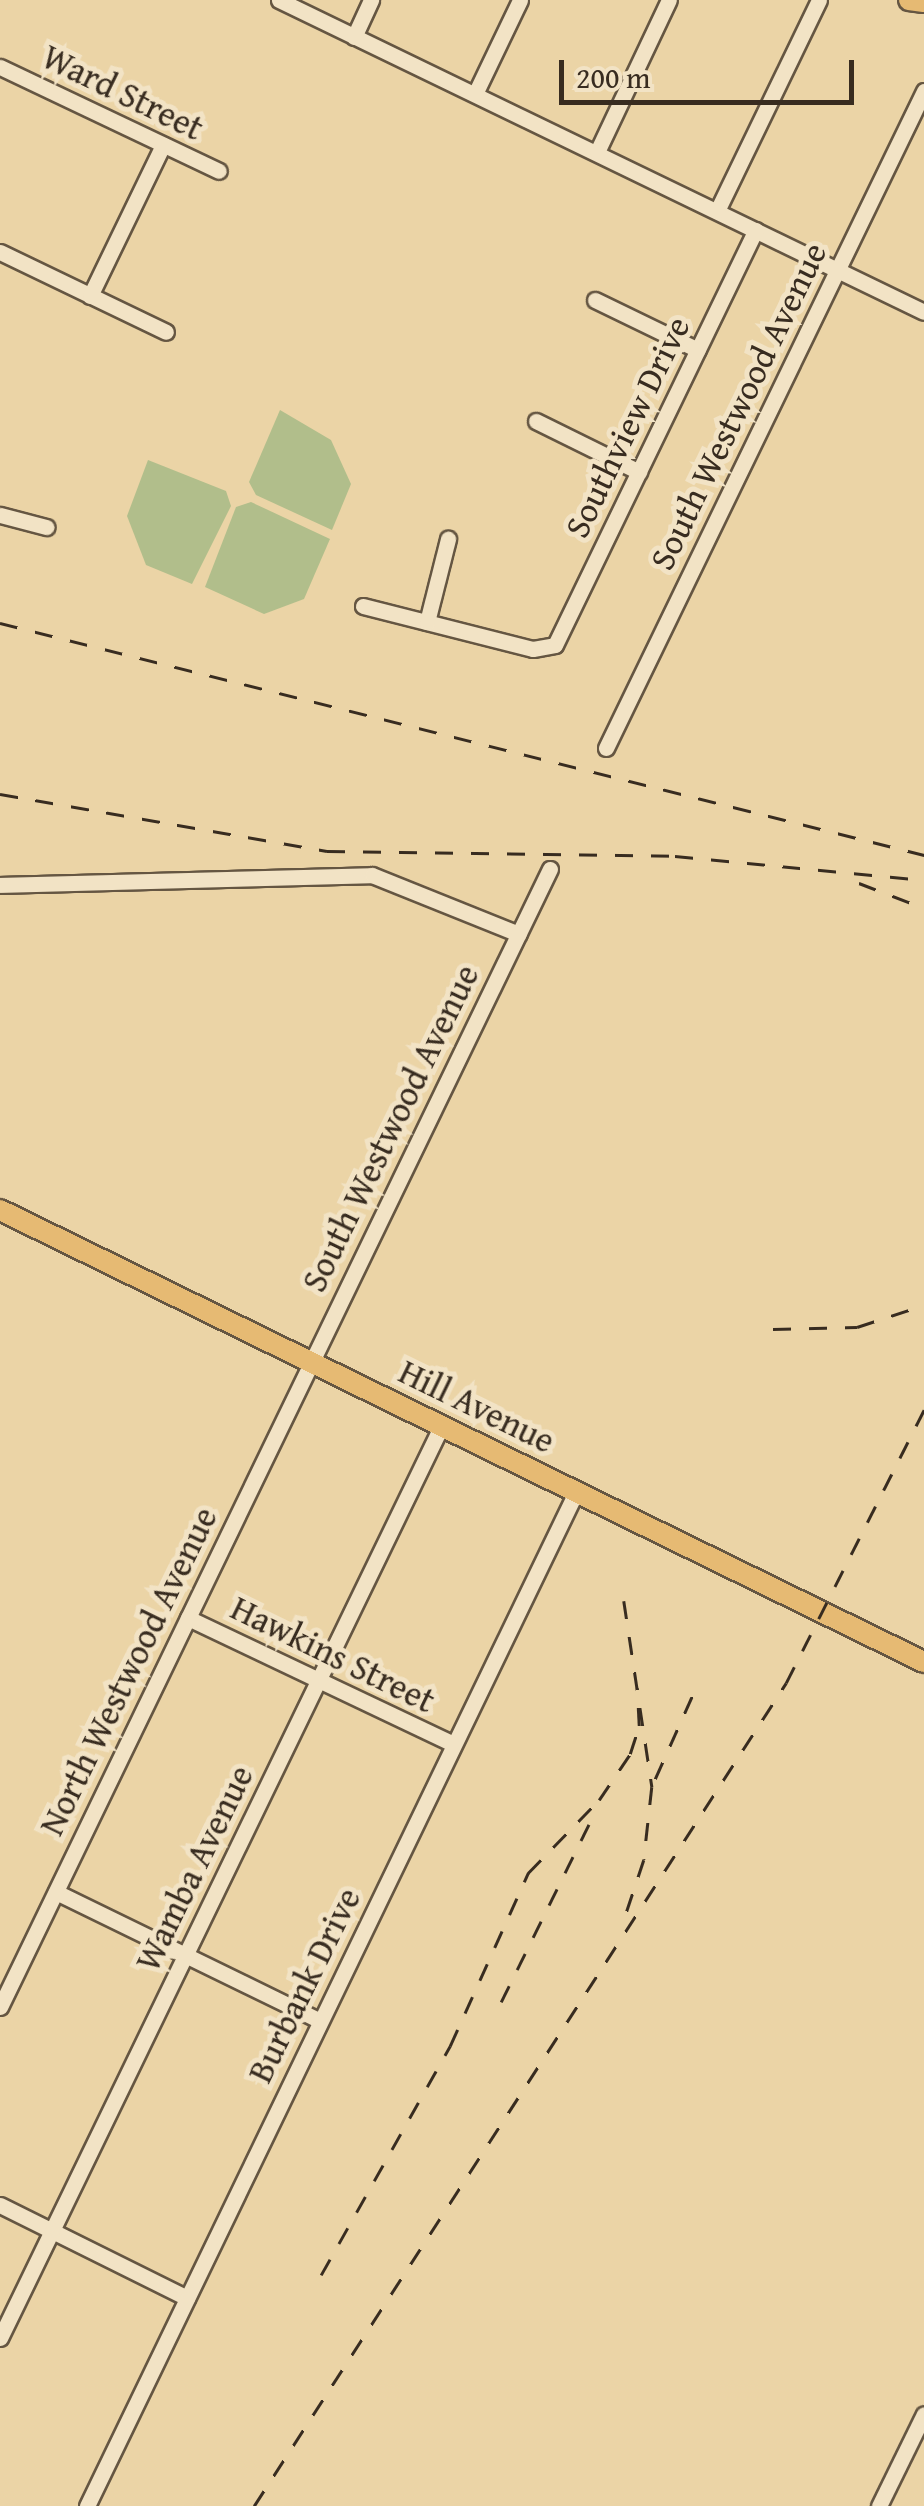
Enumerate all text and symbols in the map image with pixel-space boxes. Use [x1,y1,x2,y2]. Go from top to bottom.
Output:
street label: Ward Street [36,35,210,149]
scale bar [564,40,859,102]
text: 200 m [576,55,650,99]
street label: South Westwood Avenue [641,236,835,576]
street label: Southview Drive [555,310,699,544]
street label: South Westwood Avenue [293,958,487,1298]
street label: Hill Avenue [392,1350,562,1462]
street label: North Westwood Avenue [30,1500,226,1842]
street label: Hawkins Street [224,1587,442,1721]
street label: Wamba Avenue [126,1758,262,1978]
street label: Burbank Drive [239,1881,369,2089]

